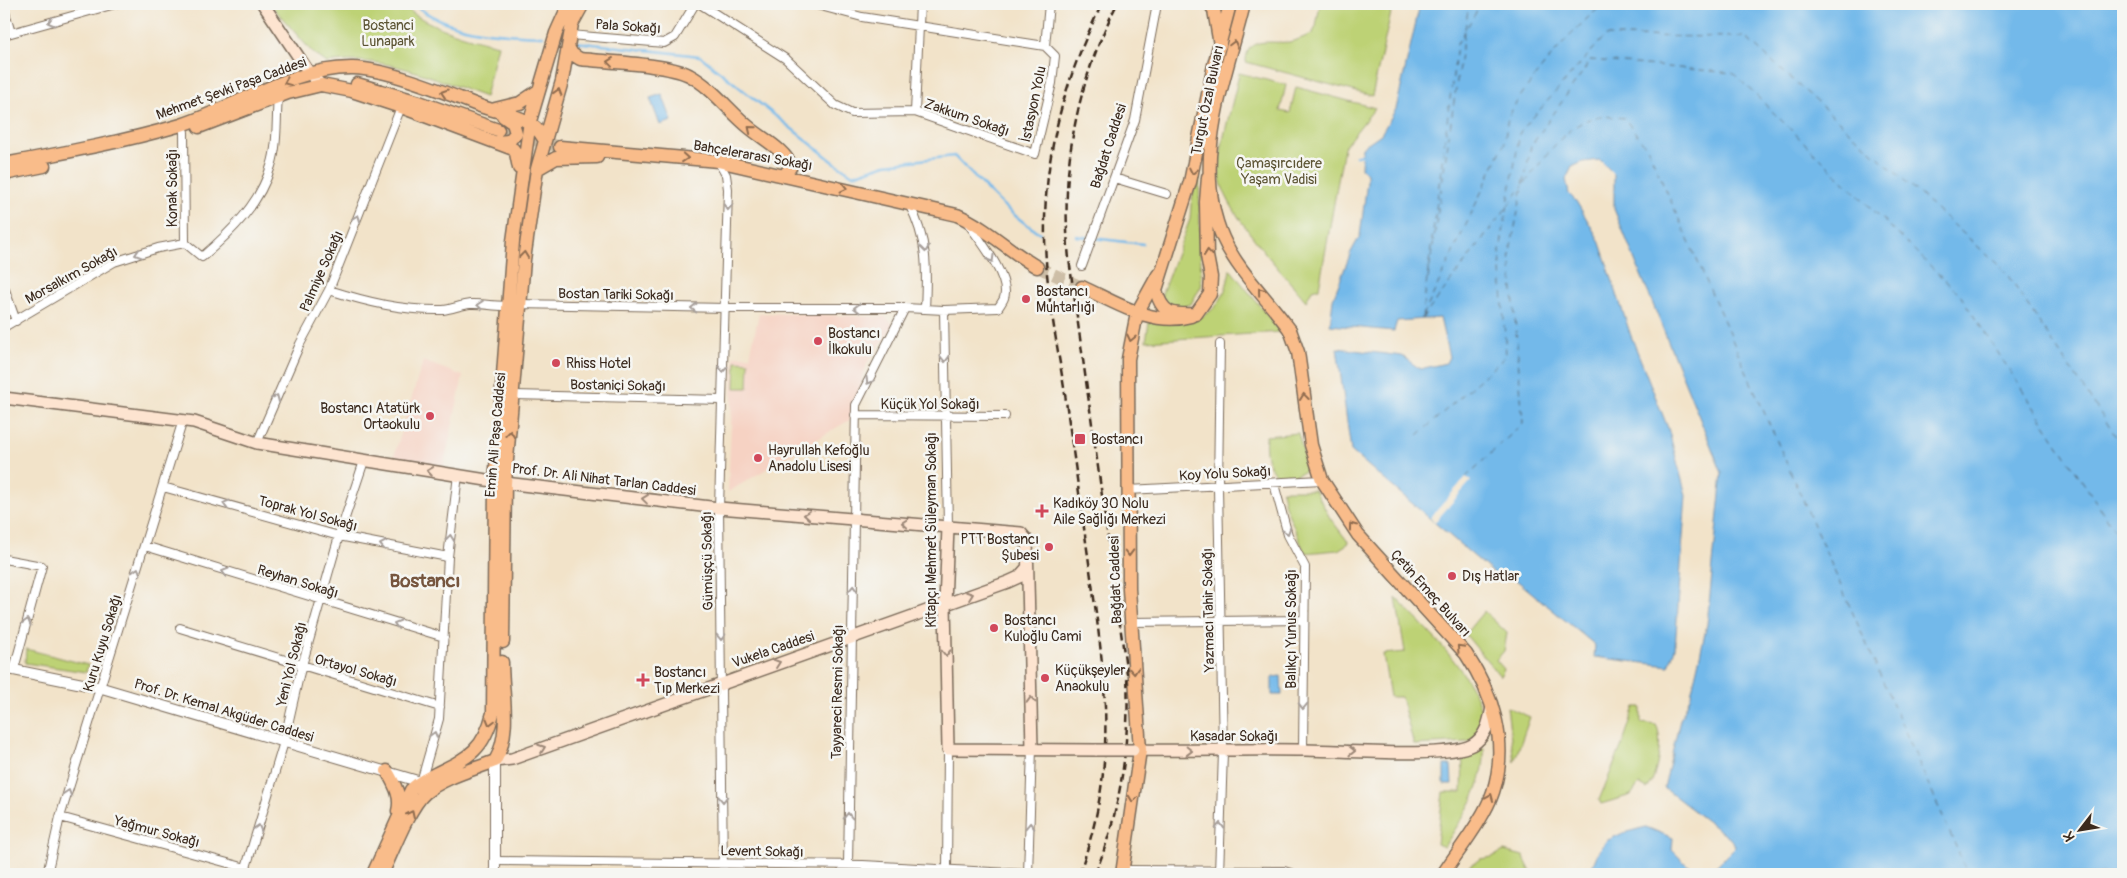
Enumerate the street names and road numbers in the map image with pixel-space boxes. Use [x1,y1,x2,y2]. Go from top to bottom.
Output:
street label: Pala Sokağı [595,16,661,37]
street label: Turgut Özal Bulvarı [1187,44,1227,156]
street label: Mehmet Şevki Paşa Caddesi [154,53,309,124]
street label: İstasyon Yolu [1017,64,1050,144]
street label: Zakkum Sokağı [922,95,1012,140]
street label: Bağdat Caddesi [1087,101,1130,191]
street label: Bahçelerarası Sokağı [692,137,814,174]
street label: Konak Sokağı [164,149,181,227]
street label: Palmiye Sokağı [296,228,347,314]
street label: Morsalkım Sokağı [22,243,120,308]
street label: Bostan Tariki Sokağı [558,285,674,304]
street label: Emin Ali Paşa Caddesi [482,371,509,498]
street label: Bostaniçi Sokağı [570,376,666,395]
street label: Küçük Yol Sokağı [881,396,979,413]
street label: Kitapçı Mehmet Süleyman Sokağı [923,432,940,628]
street label: Prof. Dr. Ali Nihat Tarlan Caddesi [511,460,697,499]
street label: Koy Yolu Sokağı [1179,463,1271,484]
street label: Toprak Yol Sokağı [257,492,359,535]
street label: Gümüşçü Sokağı [698,511,717,611]
street label: Bağdat Caddesi [1105,535,1126,624]
street label: Çetin Emeç Bulvarı [1387,546,1474,640]
street label: Yazmacı Tahir Sokağı [1199,548,1218,673]
street label: Reyhan Sokağı [255,561,340,602]
street label: Balıkçı Yunus Sokağı [1283,569,1300,689]
street label: Kuru Kuyu Sokağı [80,592,125,694]
street label: Yeni Yol Sokağı [273,620,310,709]
street label: Tayyareci Resmi Sokağı [828,625,847,759]
street label: Vukela Caddesi [730,627,817,671]
street label: Ortayol Sokağı [313,651,399,690]
street label: Prof. Dr. Kemal Akgüder Caddesi [132,675,316,746]
street label: Kasadar Sokağı [1190,728,1278,745]
street label: Yağmur Sokağı [111,812,202,851]
street label: Levent Sokağı [720,842,804,861]

